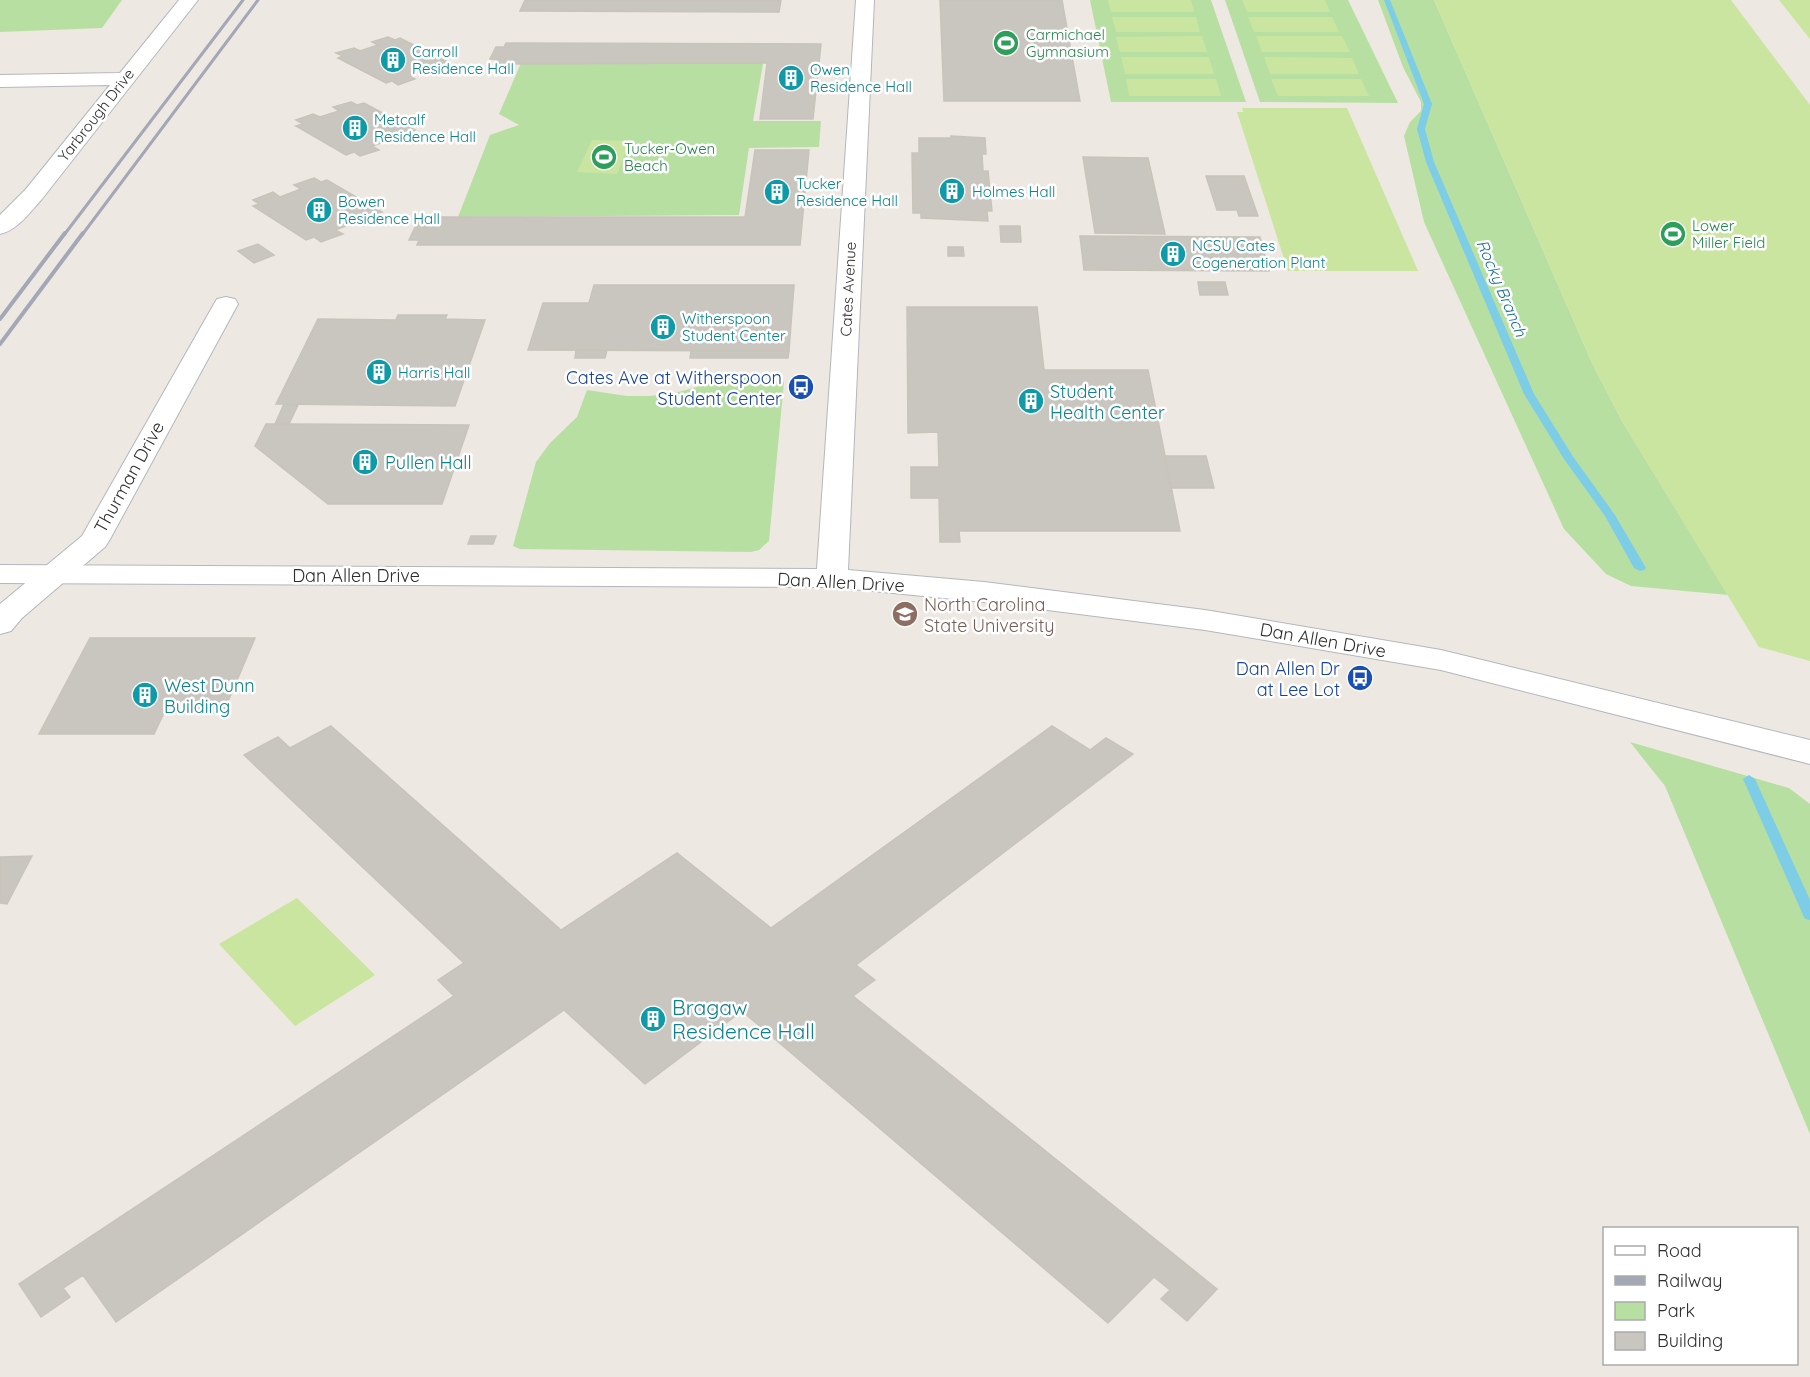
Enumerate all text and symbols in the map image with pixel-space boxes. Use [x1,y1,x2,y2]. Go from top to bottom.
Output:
place label: Carmichael Gymnasium [1026,25,1109,61]
sports icon: Carmichael Gymnasium [991,28,1021,58]
place label: Carroll Residence Hall [412,42,514,78]
building icon: Carroll Residence Hall [378,45,408,75]
place label: Owen Residence Hall [810,60,912,96]
building icon: Owen Residence Hall [776,63,806,93]
street label: Yarbrough Drive [54,65,138,165]
place label: Metcalf Residence Hall [374,110,476,146]
building icon: Metcalf Residence Hall [340,113,370,143]
place label: Tucker-Owen Beach [624,139,715,175]
sports icon: Tucker-Owen Beach [589,142,619,172]
place label: Tucker Residence Hall [796,174,898,210]
building icon: Holmes Hall [937,176,967,206]
building icon: Tucker Residence Hall [762,177,792,207]
place label: Holmes Hall [972,182,1055,201]
place label: Bowen Residence Hall [338,192,440,228]
building icon: Bowen Residence Hall [304,195,334,225]
place label: Lower Miller Field [1692,216,1765,252]
sports icon: Lower Miller Field [1658,219,1688,249]
place label: NCSU Cates Cogeneration Plant [1192,236,1326,272]
water label: Rocky Branch [1473,237,1532,340]
building icon: NCSU Cates Cogeneration Plant [1158,239,1188,269]
street label: Cates Avenue [836,241,860,337]
place label: Witherspoon Student Center [682,309,786,345]
building icon: Witherspoon Student Center [648,312,678,342]
building icon: Harris Hall [364,357,394,387]
place label: Harris Hall [398,363,471,382]
place label: Cates Ave at Witherspoon Student Center [566,366,782,410]
bus stop icon: Cates Ave at Witherspoon Student Center [786,372,816,402]
place label: Student Health Center [1050,380,1165,424]
building icon: Student Health Center [1016,386,1046,416]
street label: Thurman Drive [89,417,169,537]
building icon: Pullen Hall [350,447,380,477]
place label: Pullen Hall [385,451,472,474]
street label: Dan Allen Drive [292,564,420,587]
street label: Dan Allen Drive [777,567,905,597]
place label: North Carolina State University [924,593,1054,637]
school or university icon: North Carolina State University [890,599,920,629]
street label: Dan Allen Drive [1258,618,1388,662]
place label: Dan Allen Dr at Lee Lot [1236,657,1340,701]
bus stop icon: Dan Allen Dr at Lee Lot [1345,663,1375,693]
place label: West Dunn Building [164,674,255,718]
building icon: West Dunn Building [130,680,160,710]
place label: Bragaw Residence Hall [672,994,815,1044]
building icon: Bragaw Residence Hall [638,1004,668,1034]
legend [1603,1227,1798,1365]
text: Road [1657,1239,1702,1262]
text: Railway [1657,1269,1723,1292]
text: Park [1657,1299,1695,1322]
text: Building [1657,1329,1723,1352]

